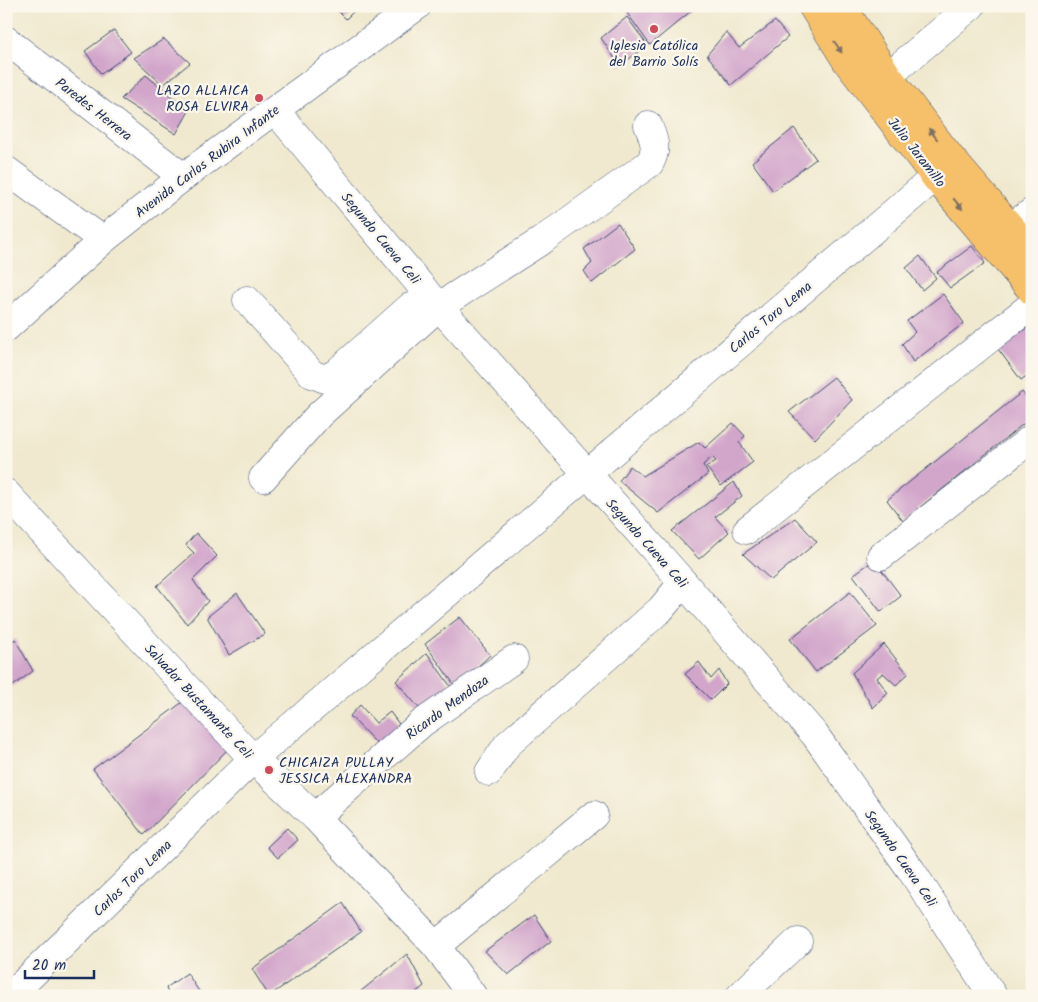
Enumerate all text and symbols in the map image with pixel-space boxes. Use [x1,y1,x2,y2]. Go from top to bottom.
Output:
marker: Iglesia Católica del Barrio Solís [648,23,660,35]
place label: Iglesia Católica del Barrio Solís [610,35,698,73]
one-way arrow [833,41,843,54]
street label: Paredes Herrera [50,73,137,147]
place label: LAZO ALLAICA ROSA ELVIRA [156,80,249,118]
marker: LAZO ALLAICA ROSA ELVIRA [253,92,265,104]
street label: Avenida Carlos Rubira Infante [130,99,285,224]
street label: Julio Jaramillo [882,113,951,192]
one-way arrow [927,128,938,141]
street label: Segundo Cueva Celi [335,188,426,290]
one-way arrow [952,198,963,210]
street label: Carlos Toro Lema [724,276,817,359]
street label: Segundo Cueva Celi [600,494,693,594]
street label: Salvador Bustamante Celi [139,639,258,765]
street label: Ricardo Mendoza [401,670,494,746]
place label: CHICAIZA PULLAY JESSICA ALEXANDRA [279,752,412,790]
marker: CHICAIZA PULLAY JESSICA ALEXANDRA [263,764,275,776]
street label: Segundo Cueva Celi [858,805,942,912]
street label: Carlos Toro Lema [88,835,177,922]
scale bar [25,947,94,979]
text: 20 m [32,954,66,978]

